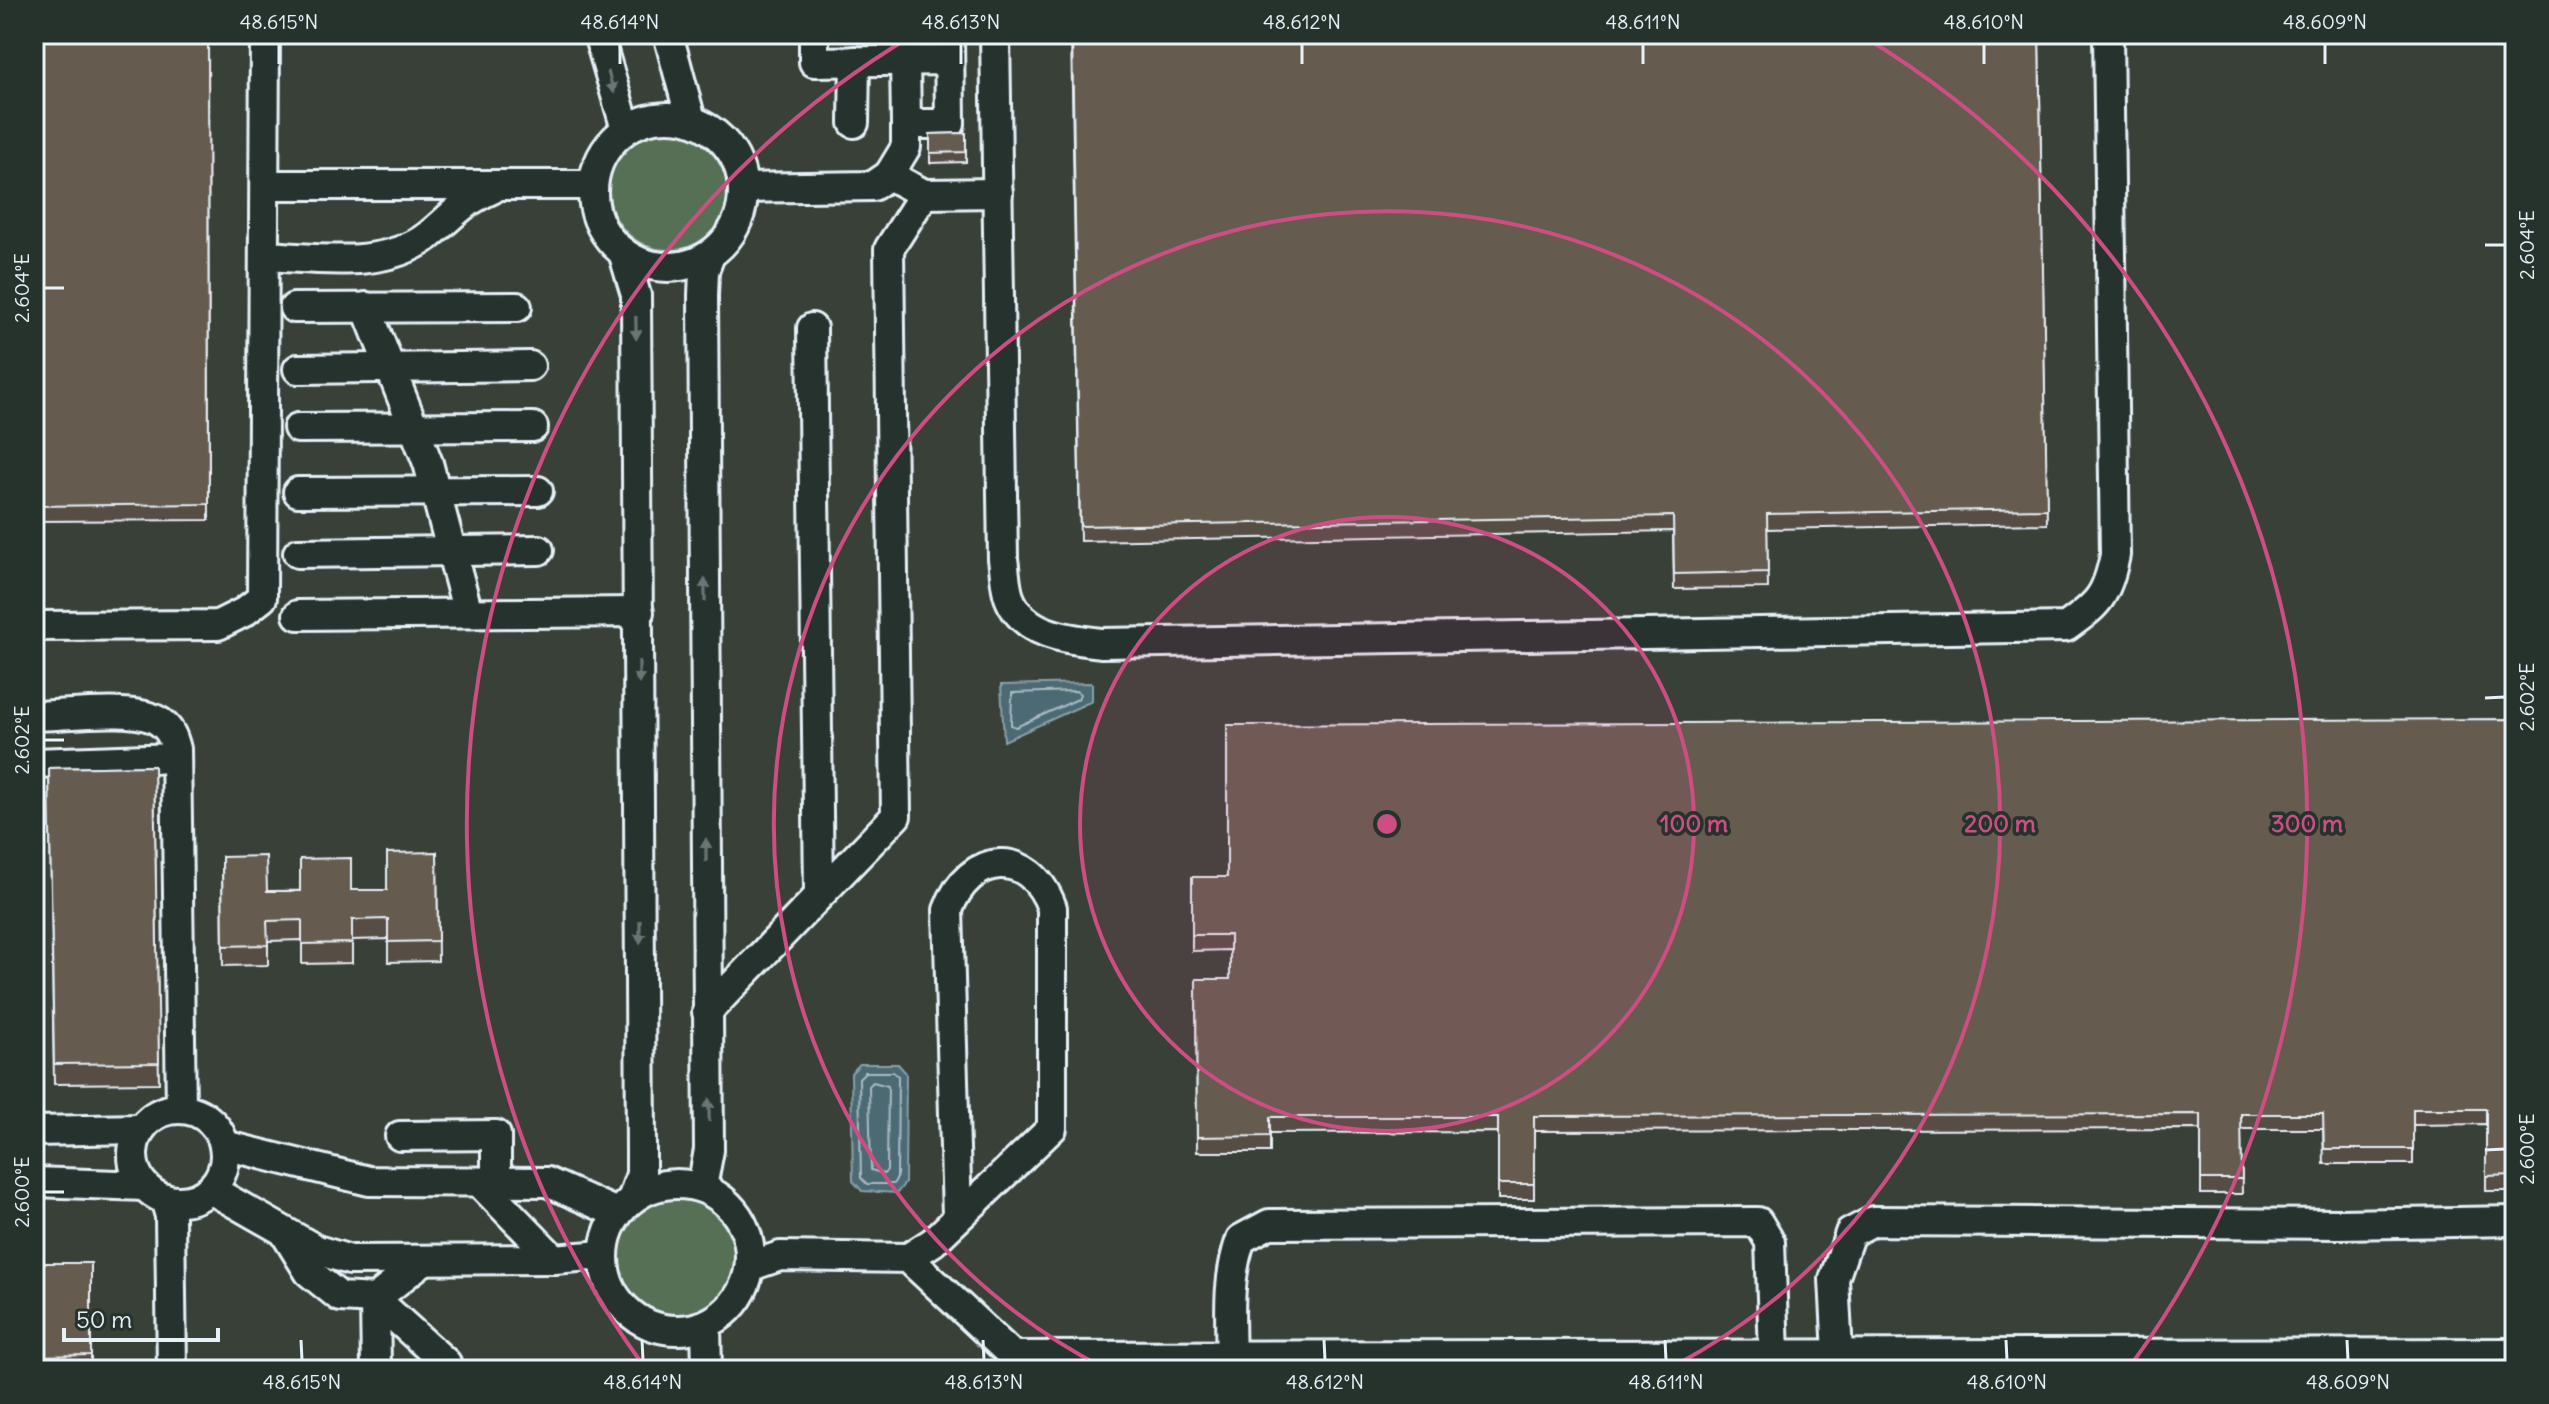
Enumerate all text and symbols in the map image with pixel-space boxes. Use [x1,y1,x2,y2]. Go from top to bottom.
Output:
text: 48.615°N [240,9,318,34]
text: 48.614°N [581,9,659,34]
text: 48.613°N [922,9,1000,34]
text: 48.612°N [1263,9,1341,34]
text: 48.611°N [1605,9,1681,34]
text: 48.610°N [1944,9,2024,34]
text: 48.609°N [2283,9,2367,34]
one-way arrow [605,70,618,94]
text: 2.604°E [2514,210,2539,280]
text: 2.604°E [9,253,34,323]
one-way arrow [630,316,642,341]
one-way arrow [698,577,711,602]
one-way arrow [633,660,645,685]
text: 2.602°E [2514,662,2539,732]
text: 2.602°E [9,705,34,775]
text: 100 m [1660,808,1728,838]
text: 200 m [1964,808,2036,838]
text: 300 m [2271,808,2343,838]
centre of rings [1373,810,1401,838]
one-way arrow [700,837,712,862]
one-way arrow [634,920,647,945]
one-way arrow [703,1097,715,1122]
text: 2.600°E [2514,1113,2539,1185]
text: 2.600°E [9,1156,34,1228]
scale bar [64,1292,218,1342]
text: 50 m [76,1304,132,1334]
text: 48.615°N [263,1369,341,1394]
text: 48.614°N [604,1369,682,1394]
text: 48.613°N [945,1369,1023,1394]
text: 48.612°N [1286,1369,1364,1394]
text: 48.611°N [1628,1369,1704,1394]
text: 48.610°N [1967,1369,2047,1394]
text: 48.609°N [2306,1369,2390,1394]

